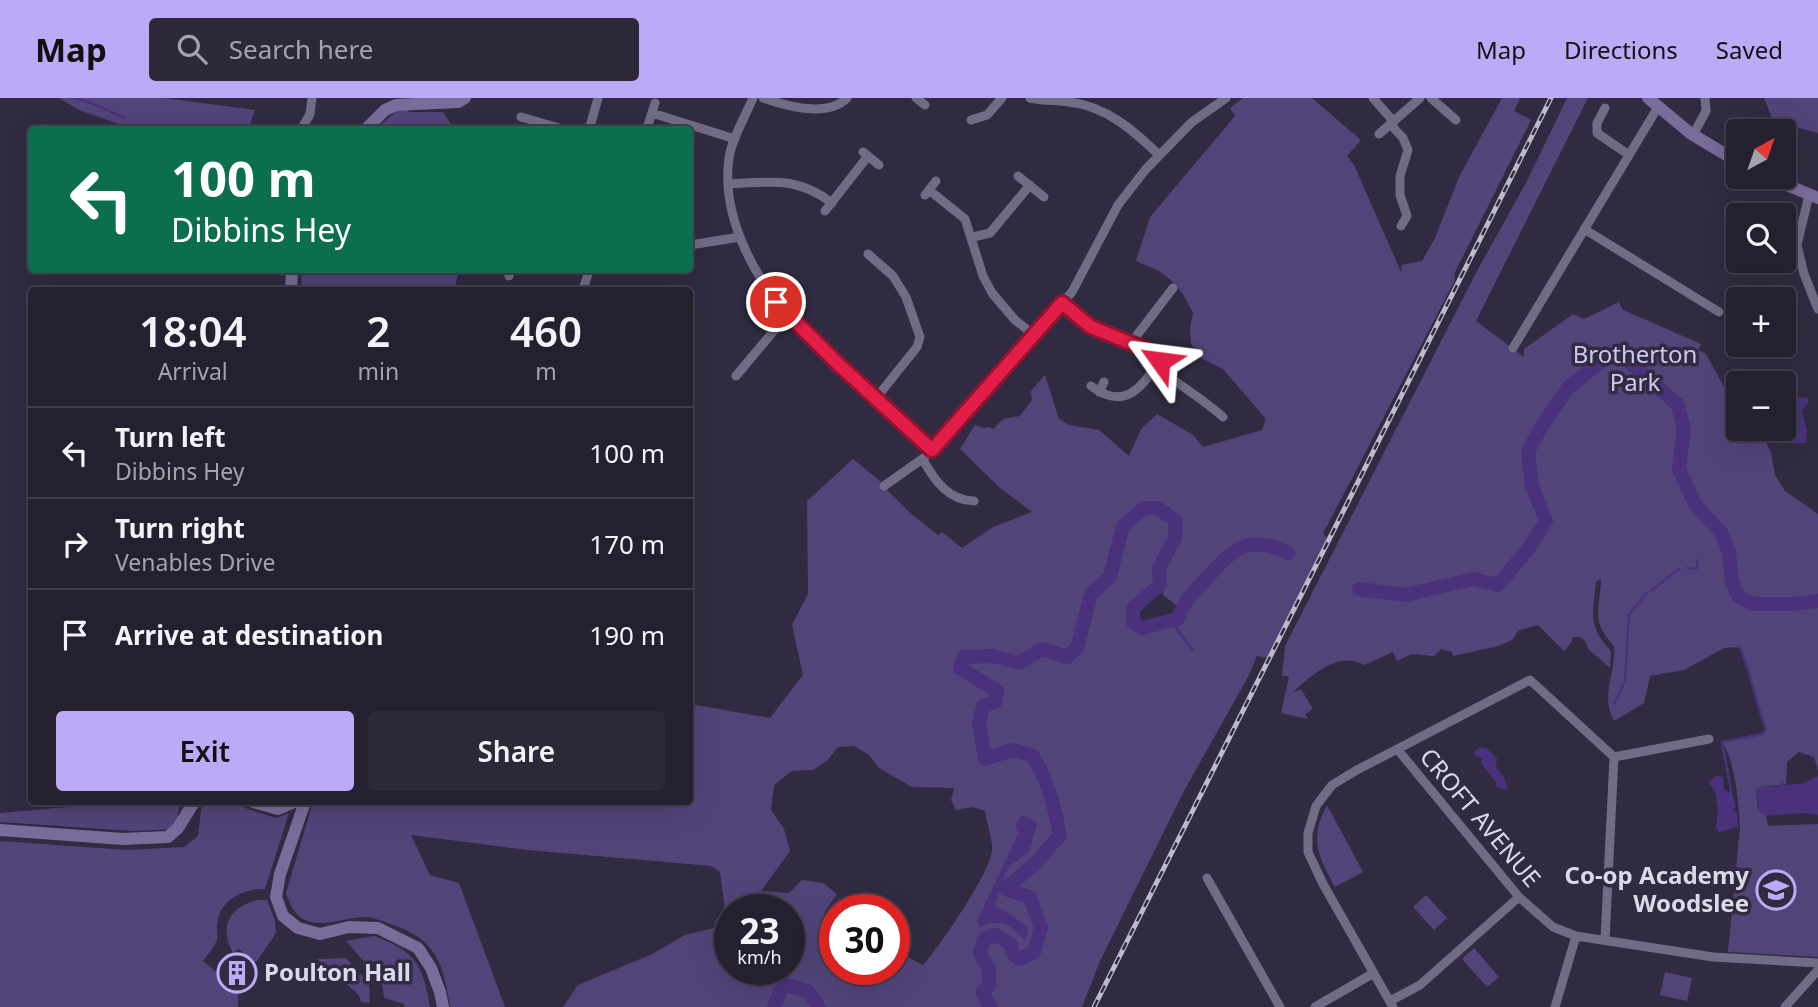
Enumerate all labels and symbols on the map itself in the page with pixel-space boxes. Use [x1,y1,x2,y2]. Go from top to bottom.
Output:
north arrow [1726,119,1796,189]
pin [746,272,806,332]
position arrow [1123,324,1197,398]
park label: Brotherton Park [1573,337,1697,398]
street label: CROFT AVENUE [1413,740,1549,894]
place label: Co-op Academy Woodslee [1565,858,1749,919]
school or university icon: Co-op Academy Woodslee [1755,869,1797,911]
speed limit sign: 30 [819,894,910,985]
building icon: Poulton Hall [216,952,258,994]
place label: Poulton Hall [264,955,411,988]

